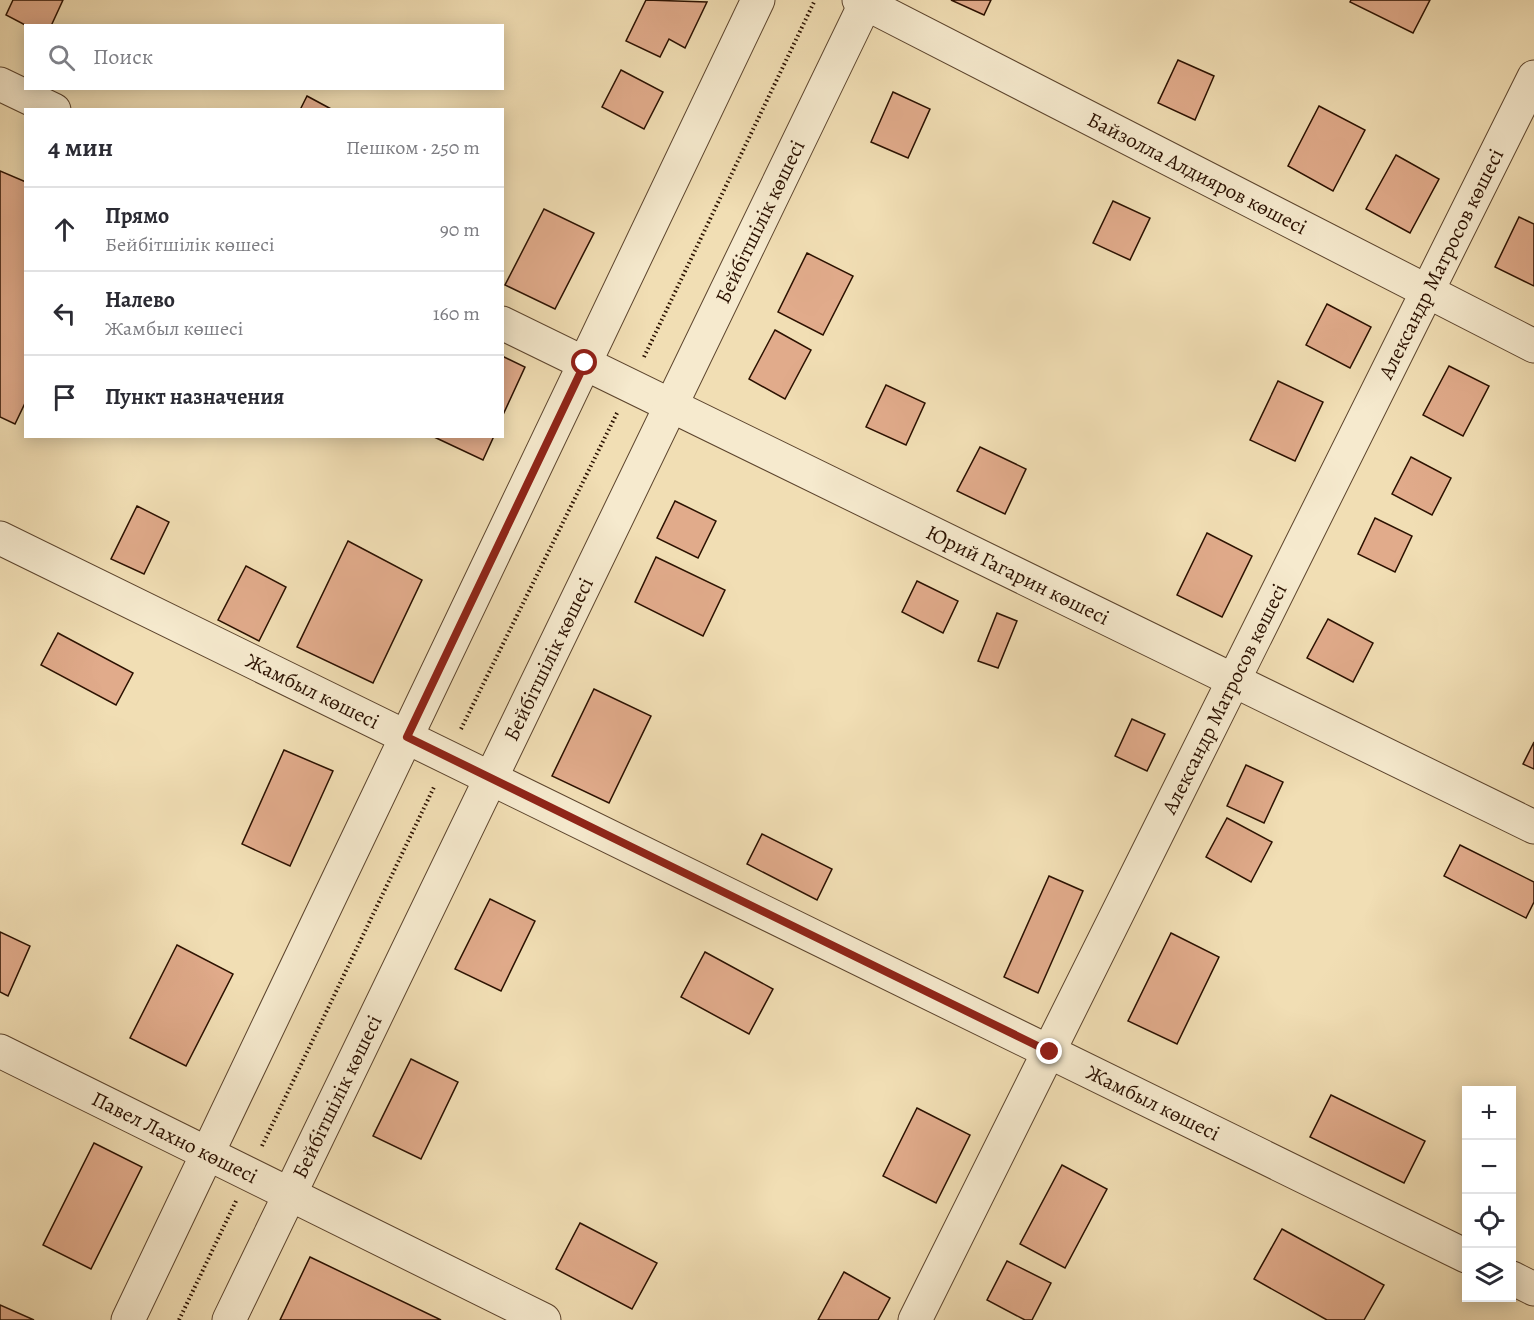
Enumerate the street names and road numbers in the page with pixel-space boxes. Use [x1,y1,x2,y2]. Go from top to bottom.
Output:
street label: Байзолла Алдияров көшесі [1083,105,1312,241]
street label: Бейбітшілік көшесі [709,135,811,308]
street label: Александр Матросов көшесі [1371,144,1510,385]
street label: Юрий Гагарин көшесі [921,518,1114,632]
street label: Бейбітшілік көшесі [497,573,600,746]
street label: Александр Матросов көшесі [1155,579,1294,820]
street label: Жамбыл көшесі [241,647,384,736]
street label: Бейбітшілік көшесі [286,1010,388,1183]
street label: Жамбыл көшесі [1082,1058,1225,1147]
street label: Павел Лахно көшесі [87,1085,262,1190]

